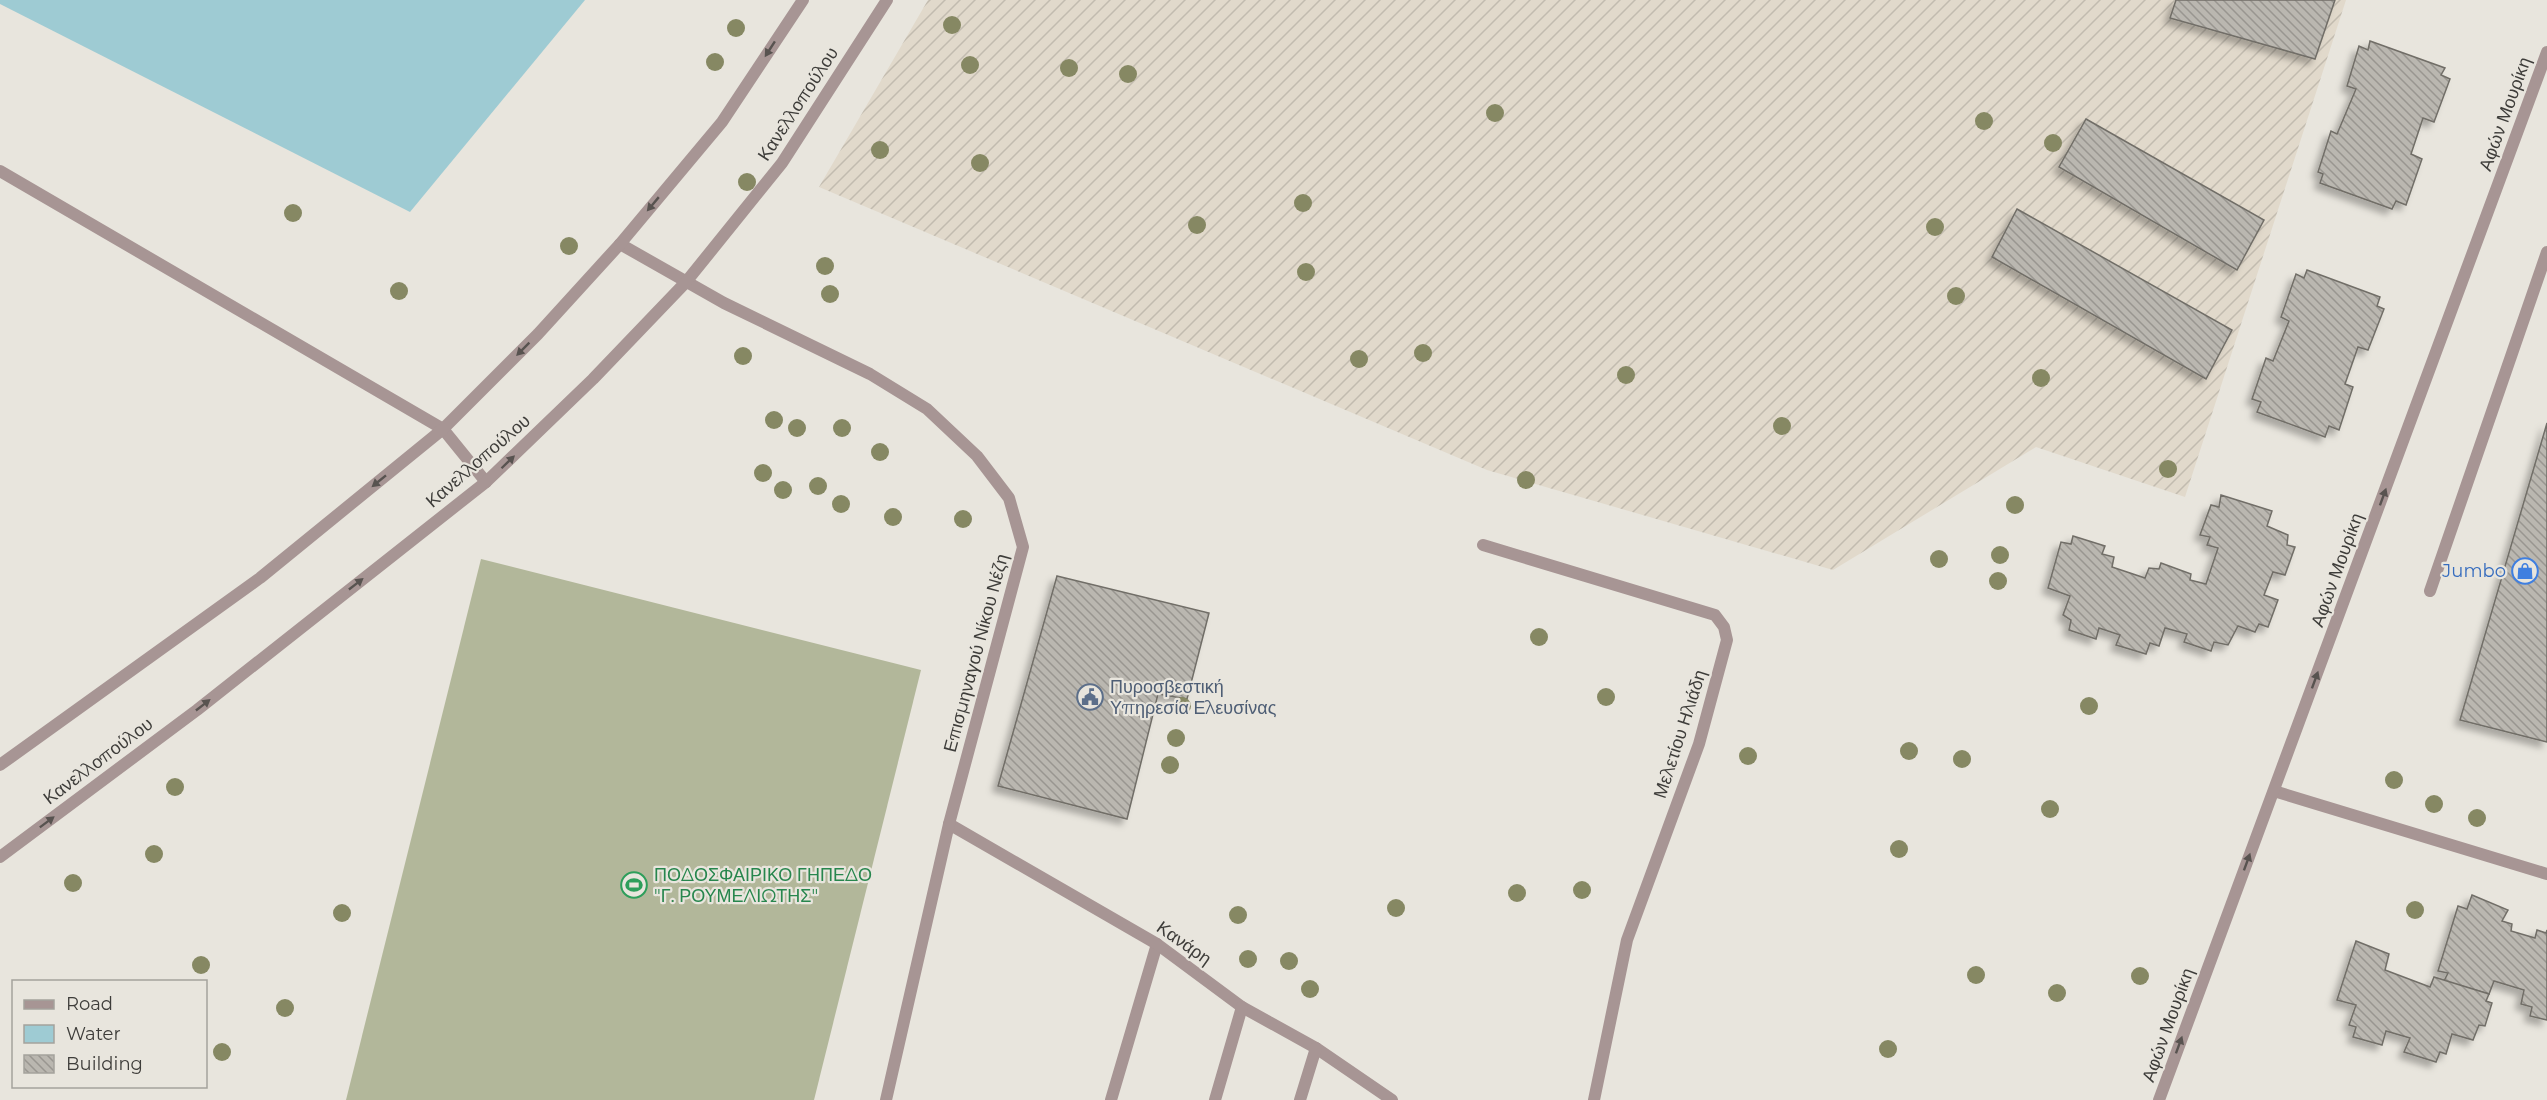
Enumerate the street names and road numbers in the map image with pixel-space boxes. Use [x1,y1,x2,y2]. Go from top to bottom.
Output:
street label: Κανελλοπούλου [753,43,843,165]
street label: Αφών Μουρίκη [2474,54,2536,174]
street label: Κανελλοπούλου [421,410,535,512]
street label: Αφών Μουρίκη [2306,510,2368,630]
street label: Επισμηναγού Νίκου Νέζη [939,551,1013,755]
street label: Μελετίου Ηλιάδη [1649,667,1711,801]
street label: Κανελλοπούλου [39,713,157,809]
street label: Κανάρη [1152,916,1216,970]
street label: Αφών Μουρίκη [2137,965,2199,1085]

